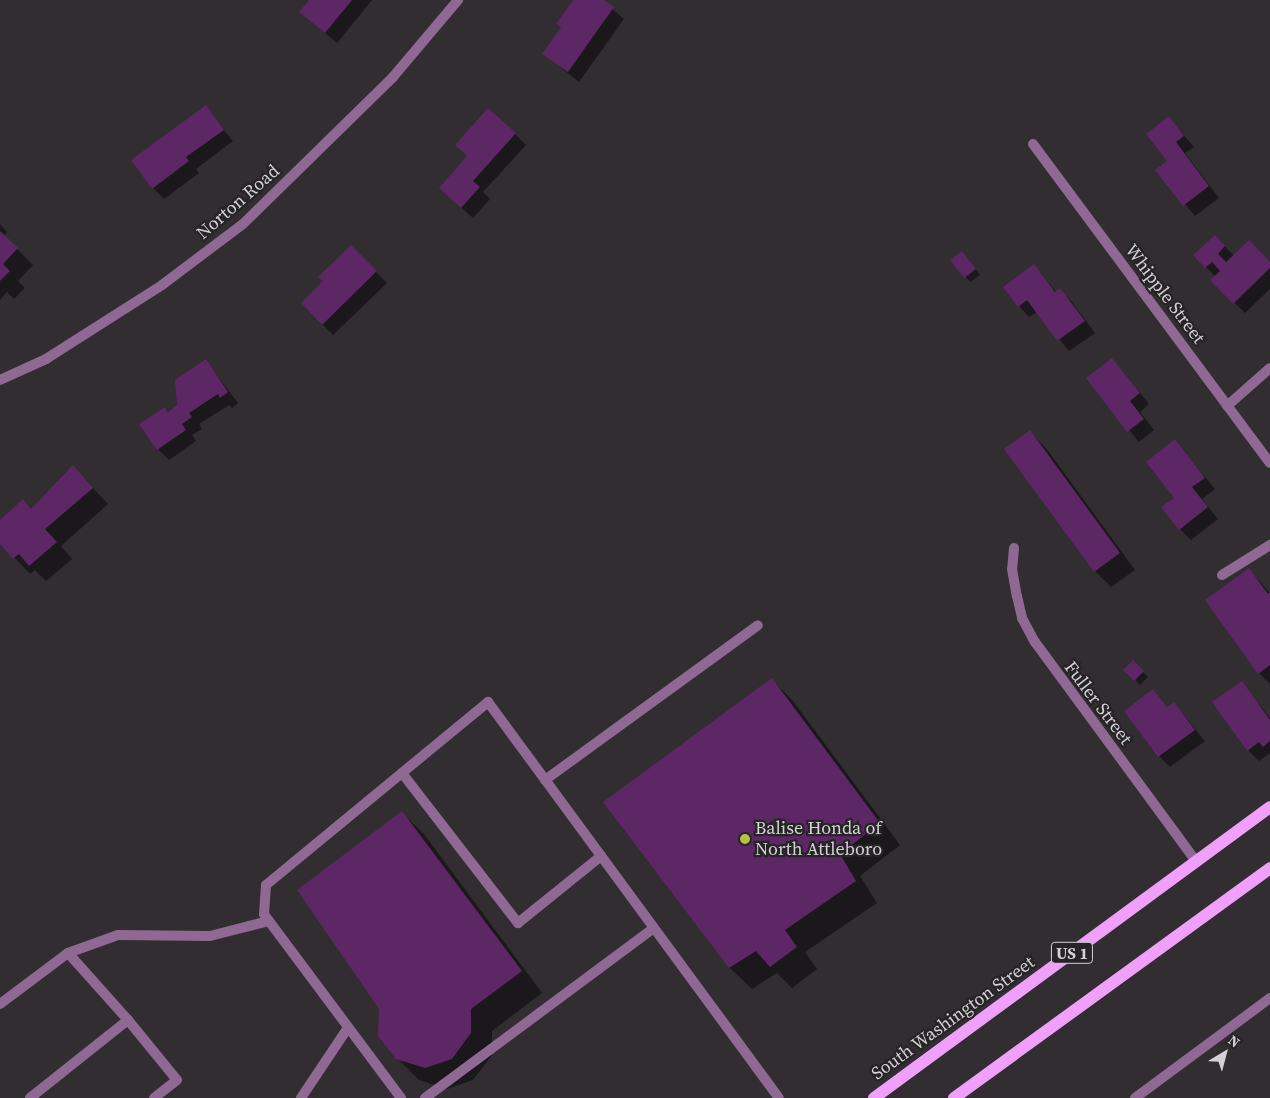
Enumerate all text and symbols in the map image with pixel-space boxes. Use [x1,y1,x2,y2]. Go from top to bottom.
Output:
street label: Norton Road [192,160,284,244]
street label: Whipple Street [1121,240,1209,348]
street label: Fuller Street [1060,657,1136,749]
place label: Balise Honda of North Attleboro [755,818,882,861]
marker: Balise Honda of North Attleboro [739,833,751,845]
road number: US 1 [1051,940,1093,966]
street label: South Washington Street [867,951,1039,1085]
north arrow [1200,1028,1250,1078]
text: N [1224,1030,1244,1052]

